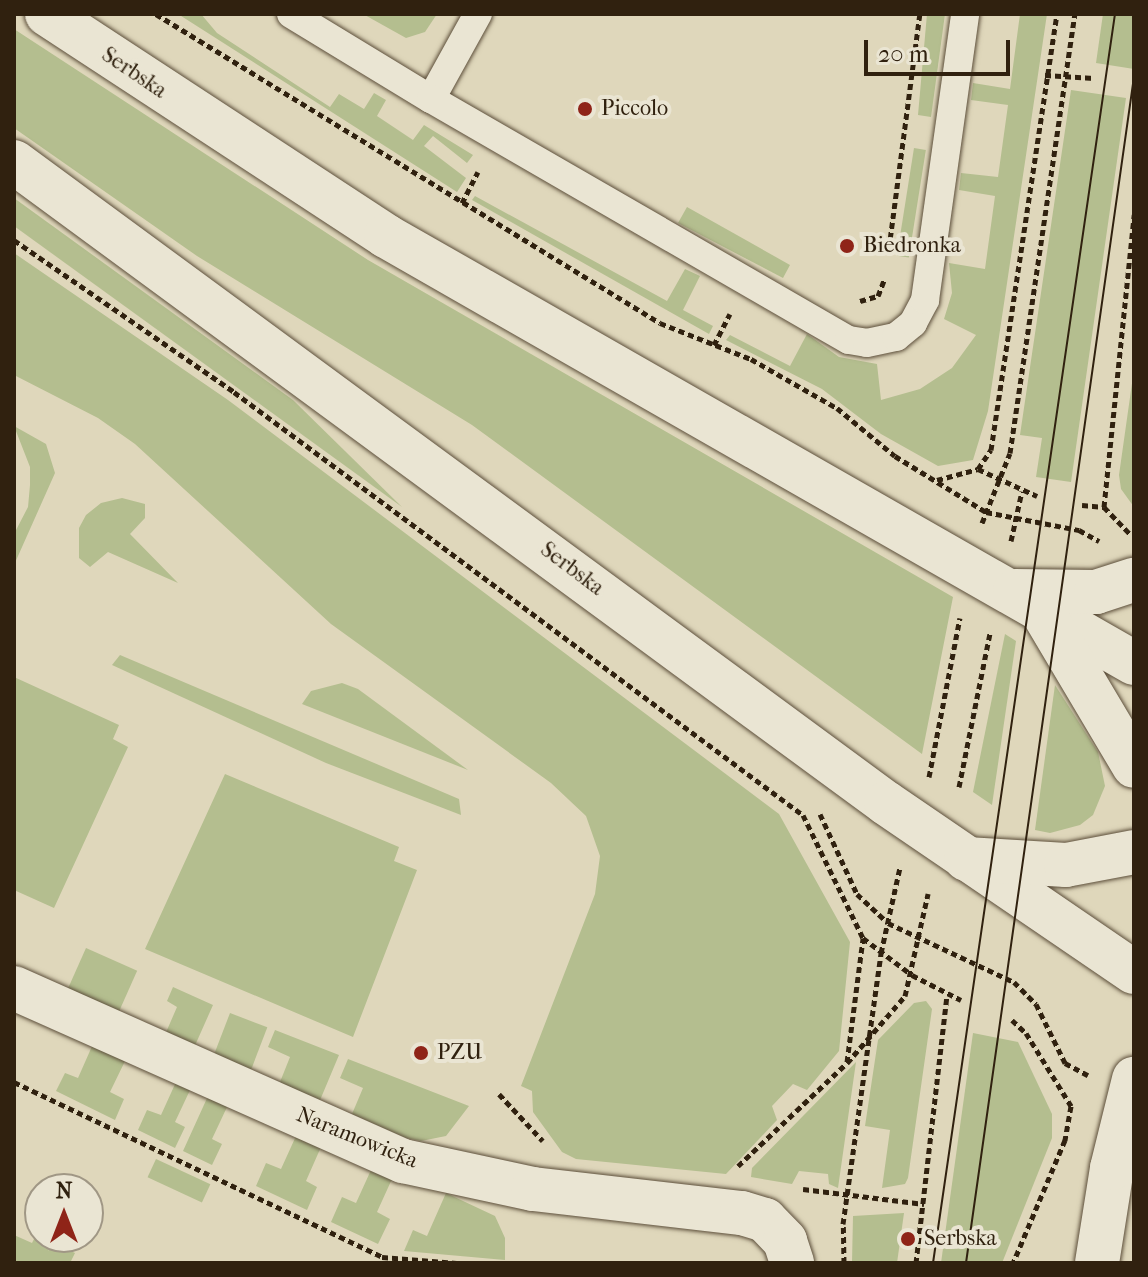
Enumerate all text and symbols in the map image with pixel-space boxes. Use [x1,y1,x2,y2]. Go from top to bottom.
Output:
scale bar [868,24,1014,74]
text: 20 m [878,40,929,68]
street label: Serbska [96,42,172,104]
place label: Piccolo [601,96,668,122]
marker: Piccolo [576,100,594,118]
place label: Biedronka [863,233,961,259]
marker: Biedronka [838,237,856,255]
street label: Serbska [535,537,609,601]
place label: PZU [437,1040,482,1066]
marker: PZU [412,1044,430,1062]
street label: Naramowicka [292,1102,422,1174]
north arrow [24,1173,104,1253]
text: N [56,1178,72,1204]
place label: Serbska [924,1226,997,1252]
marker: Serbska [899,1230,917,1248]

